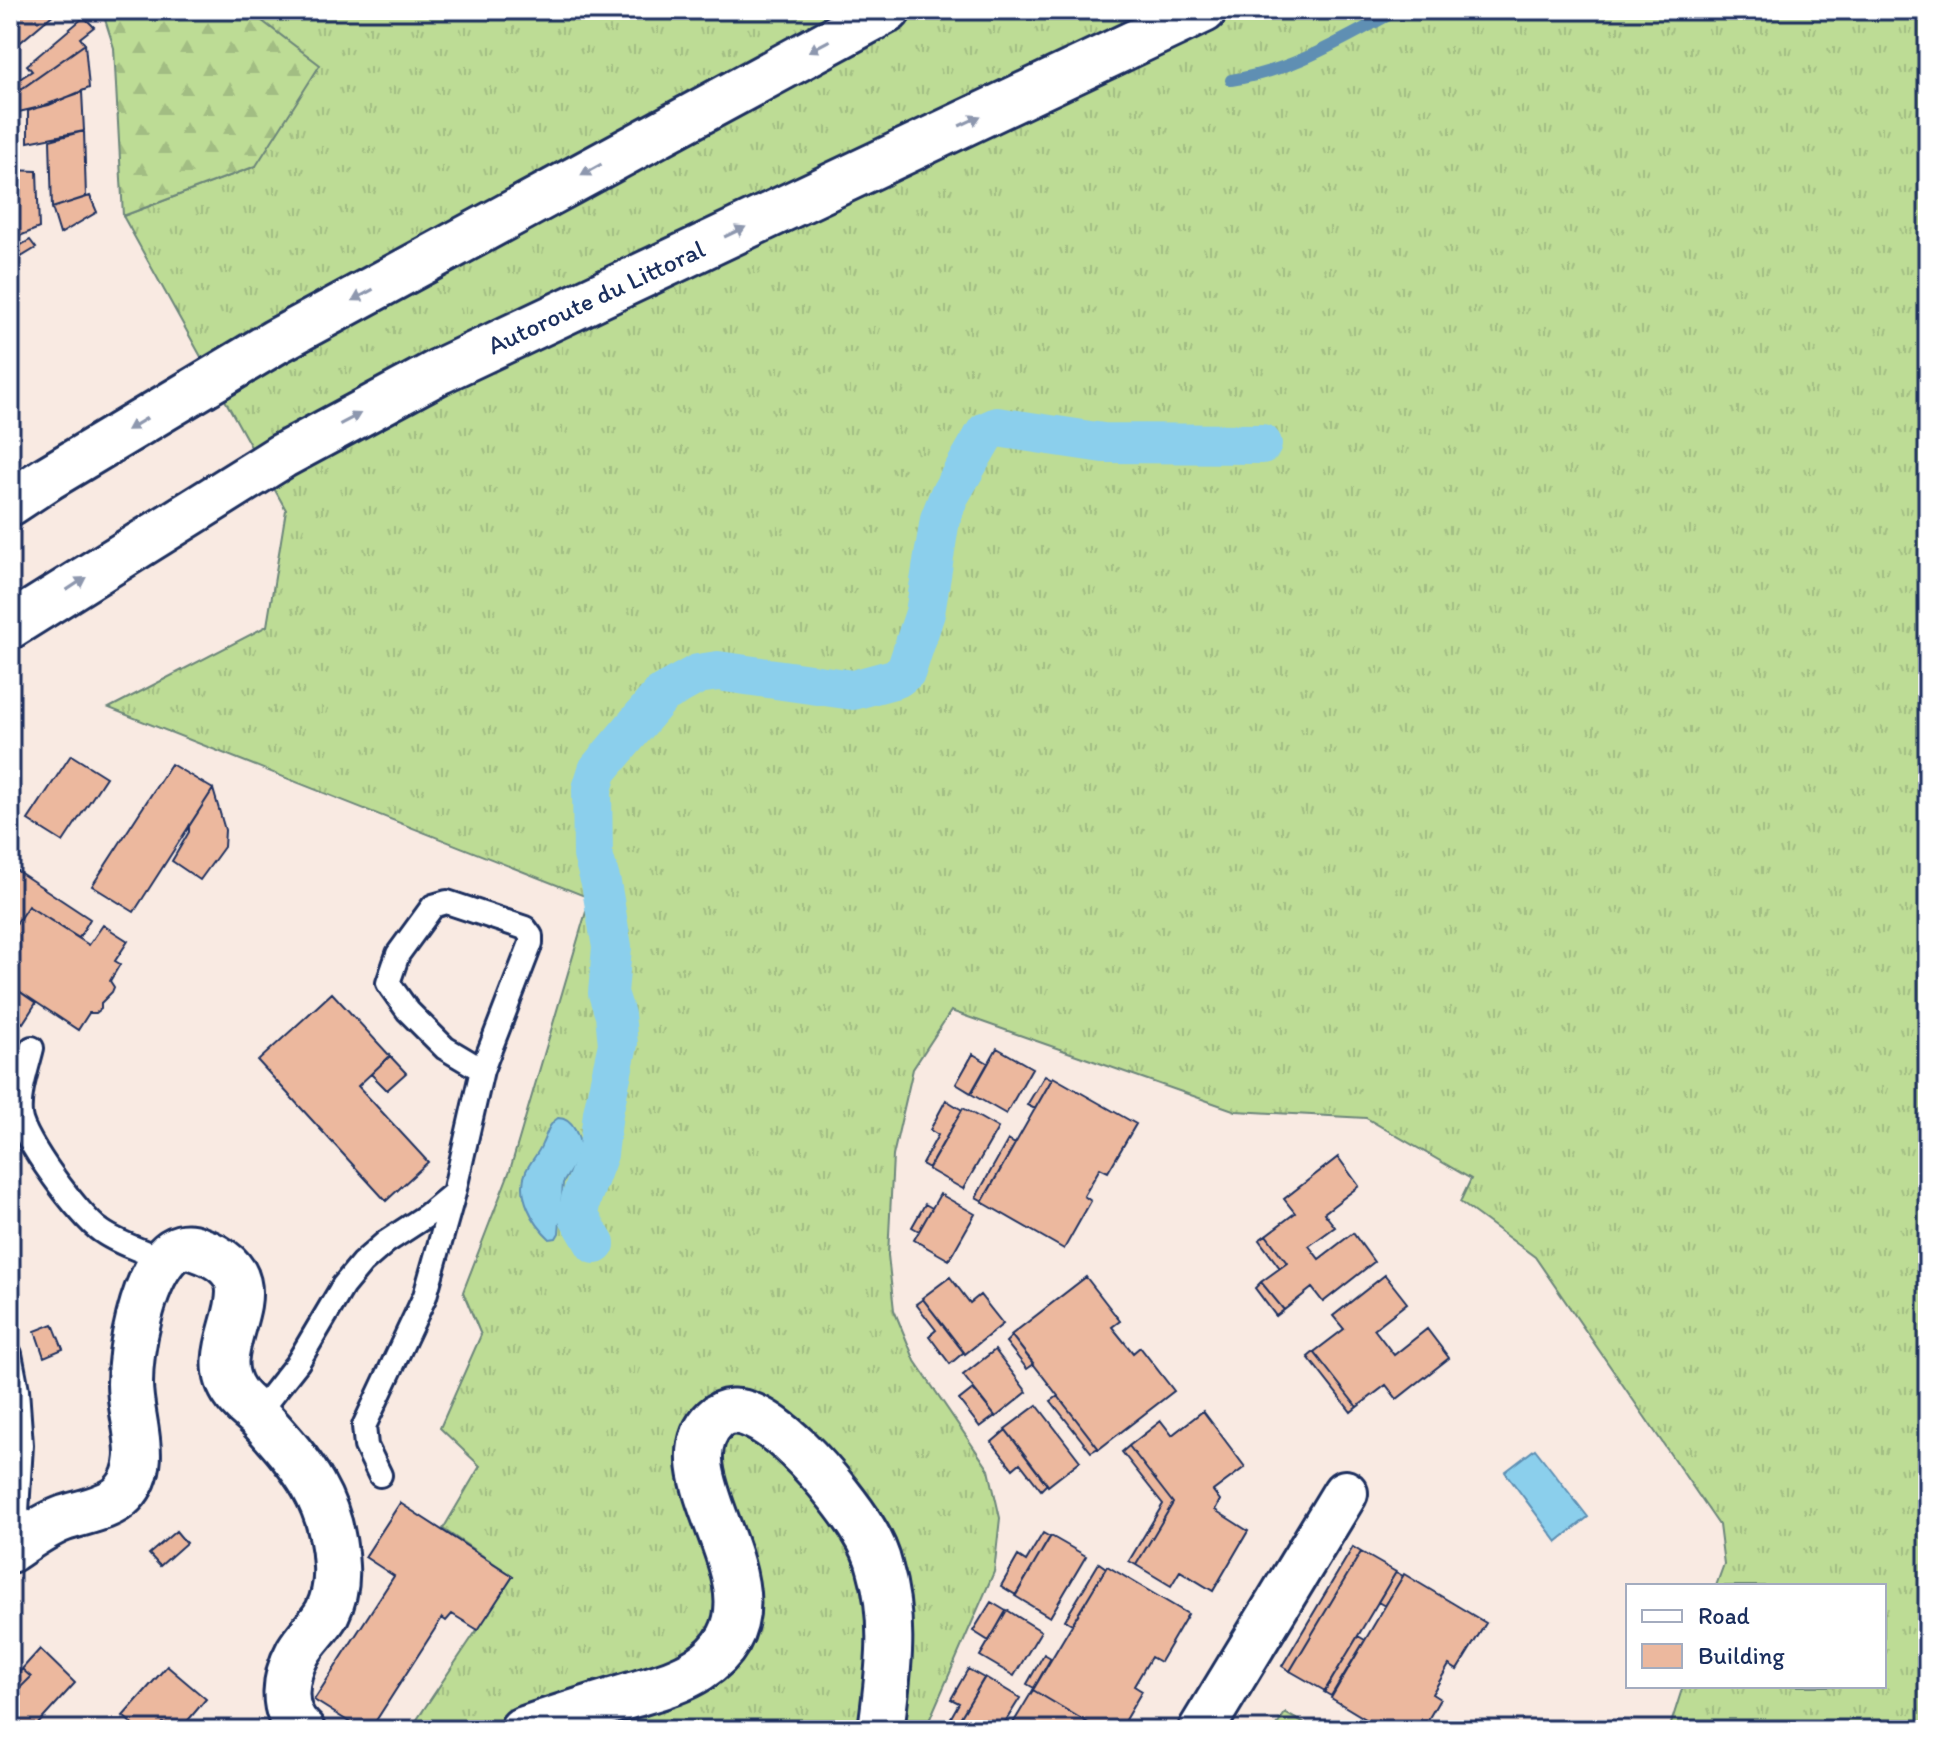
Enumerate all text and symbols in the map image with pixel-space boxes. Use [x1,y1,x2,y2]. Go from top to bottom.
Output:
one-way arrow [808,40,831,53]
one-way arrow [958,114,982,128]
one-way arrow [579,163,602,177]
one-way arrow [723,225,747,239]
street label: Autoroute du Littoral [482,233,710,361]
one-way arrow [351,288,374,301]
one-way arrow [339,413,362,426]
one-way arrow [126,417,148,431]
one-way arrow [65,577,87,591]
legend [1626,1584,1886,1688]
text: Road [1698,1601,1750,1630]
text: Building [1698,1641,1785,1670]

